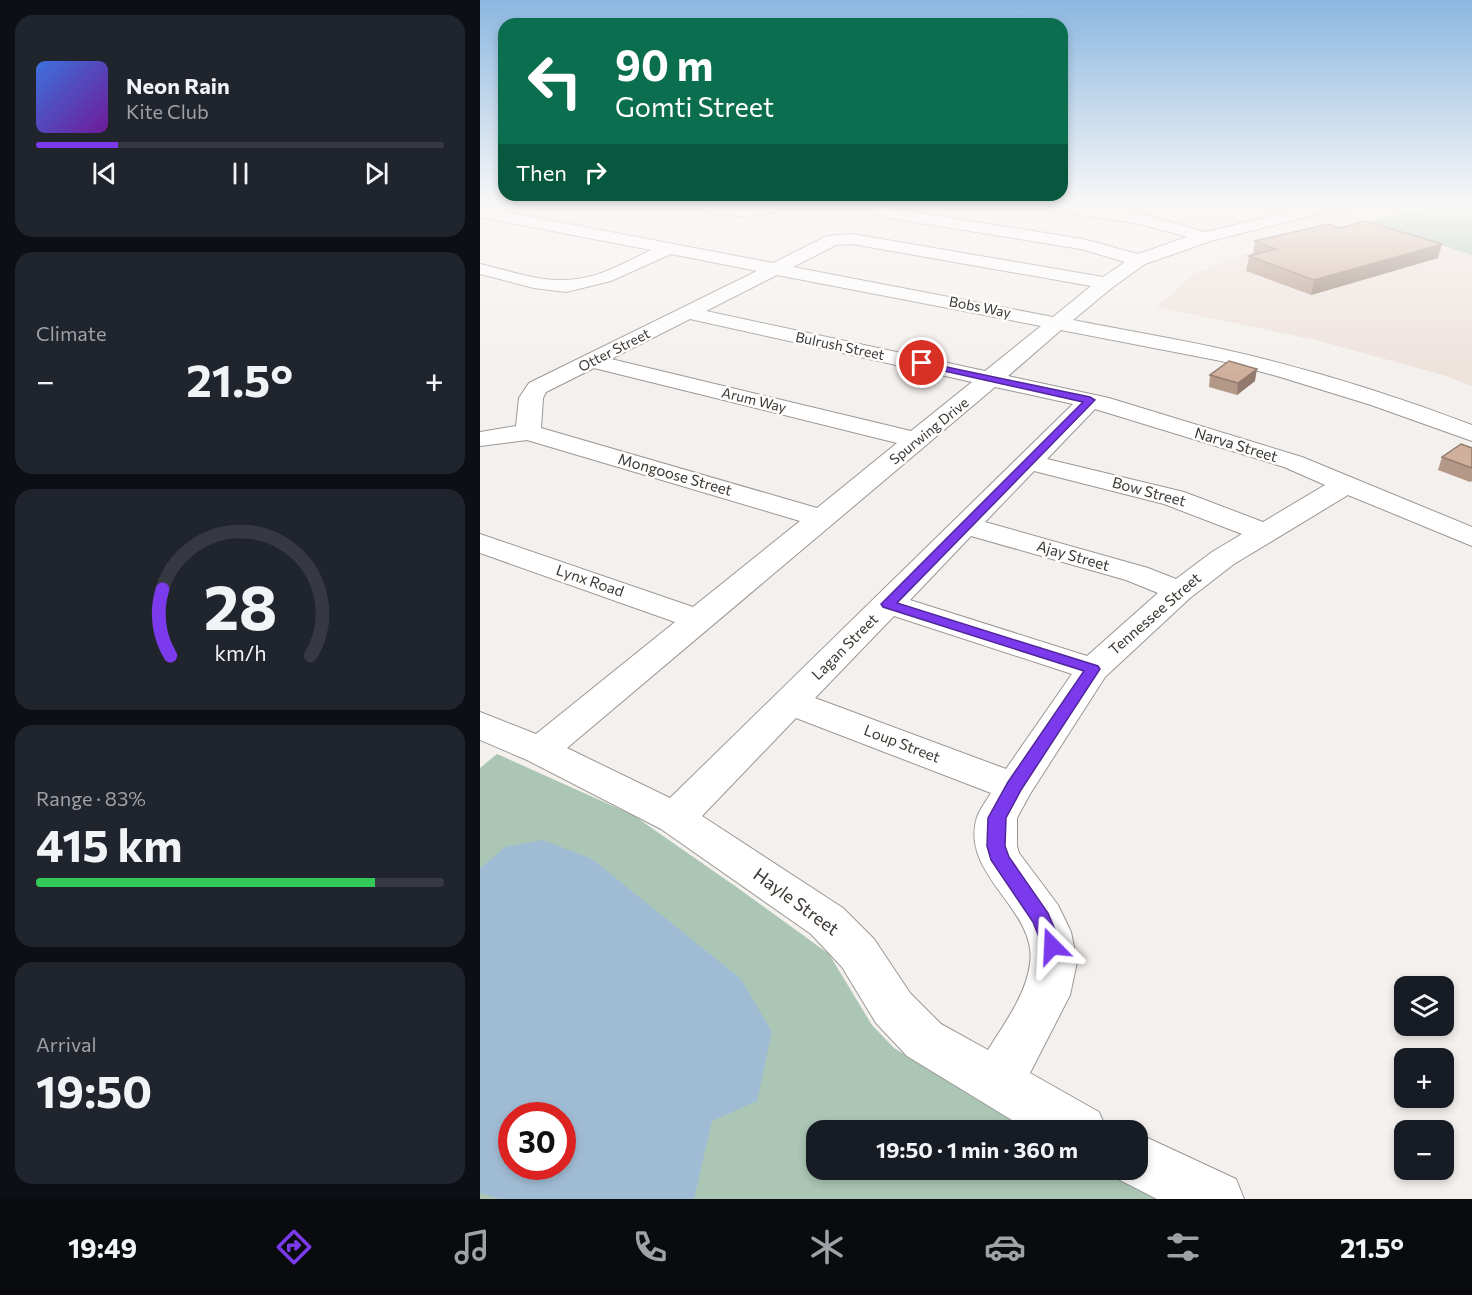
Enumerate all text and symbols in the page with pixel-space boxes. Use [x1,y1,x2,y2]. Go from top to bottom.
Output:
text: 90 m [615,38,714,90]
icon: left [516,42,594,120]
text: Neon Rain [126,72,230,99]
text: Gomti Street [615,90,774,123]
text: Kite Club [126,99,209,123]
icon: right [579,156,612,189]
icon: previous [88,157,121,190]
icon: pause [224,157,257,190]
icon: next [360,157,393,190]
text: Then [516,159,567,186]
street label: Bobs Way [948,292,1012,321]
text: Climate [36,321,106,345]
street label: Otter Street [575,324,653,375]
street label: Bulrush Street [794,328,886,363]
pin [896,337,947,388]
icon: arrive [905,346,938,379]
text: 21.5° [186,351,293,406]
text: − [36,359,55,400]
text: + [425,359,444,400]
street label: Arum Way [720,383,788,416]
street label: Spurwing Drive [886,394,972,468]
street label: Narva Street [1193,423,1280,465]
street label: Mongoose Street [616,449,734,499]
street label: Bow Street [1110,473,1188,510]
street label: Ajay Street [1035,536,1112,574]
street label: Lynx Road [554,560,627,600]
text: 28 [203,568,277,644]
street label: Tennessee Street [1105,568,1204,658]
street label: Lagan Street [807,609,881,683]
text: km/h [214,640,266,666]
street label: Loup Street [862,720,943,766]
text: Range · 83% [36,786,146,810]
text: 415 km [36,816,183,871]
street label: Hayle Street [750,863,844,940]
position arrow [1020,914,1084,978]
map controls [1394,976,1454,1180]
button: layers [1394,976,1454,1036]
text: Arrival [36,1032,97,1056]
button: + [1394,1048,1454,1108]
text: 19:50 [36,1062,152,1117]
speed limit sign: 30 [498,1102,576,1180]
button: − [1394,1120,1454,1180]
text: 19:50 · 1 min · 360 m [876,1136,1078,1163]
icon: directions [273,1226,315,1268]
icon: music [451,1226,493,1268]
icon: phone [629,1226,671,1268]
icon: climate [806,1226,848,1268]
icon: car [984,1226,1026,1268]
icon: filters [1162,1226,1204,1268]
text: 19:49 [68,1231,137,1264]
text: 21.5° [1340,1231,1404,1264]

